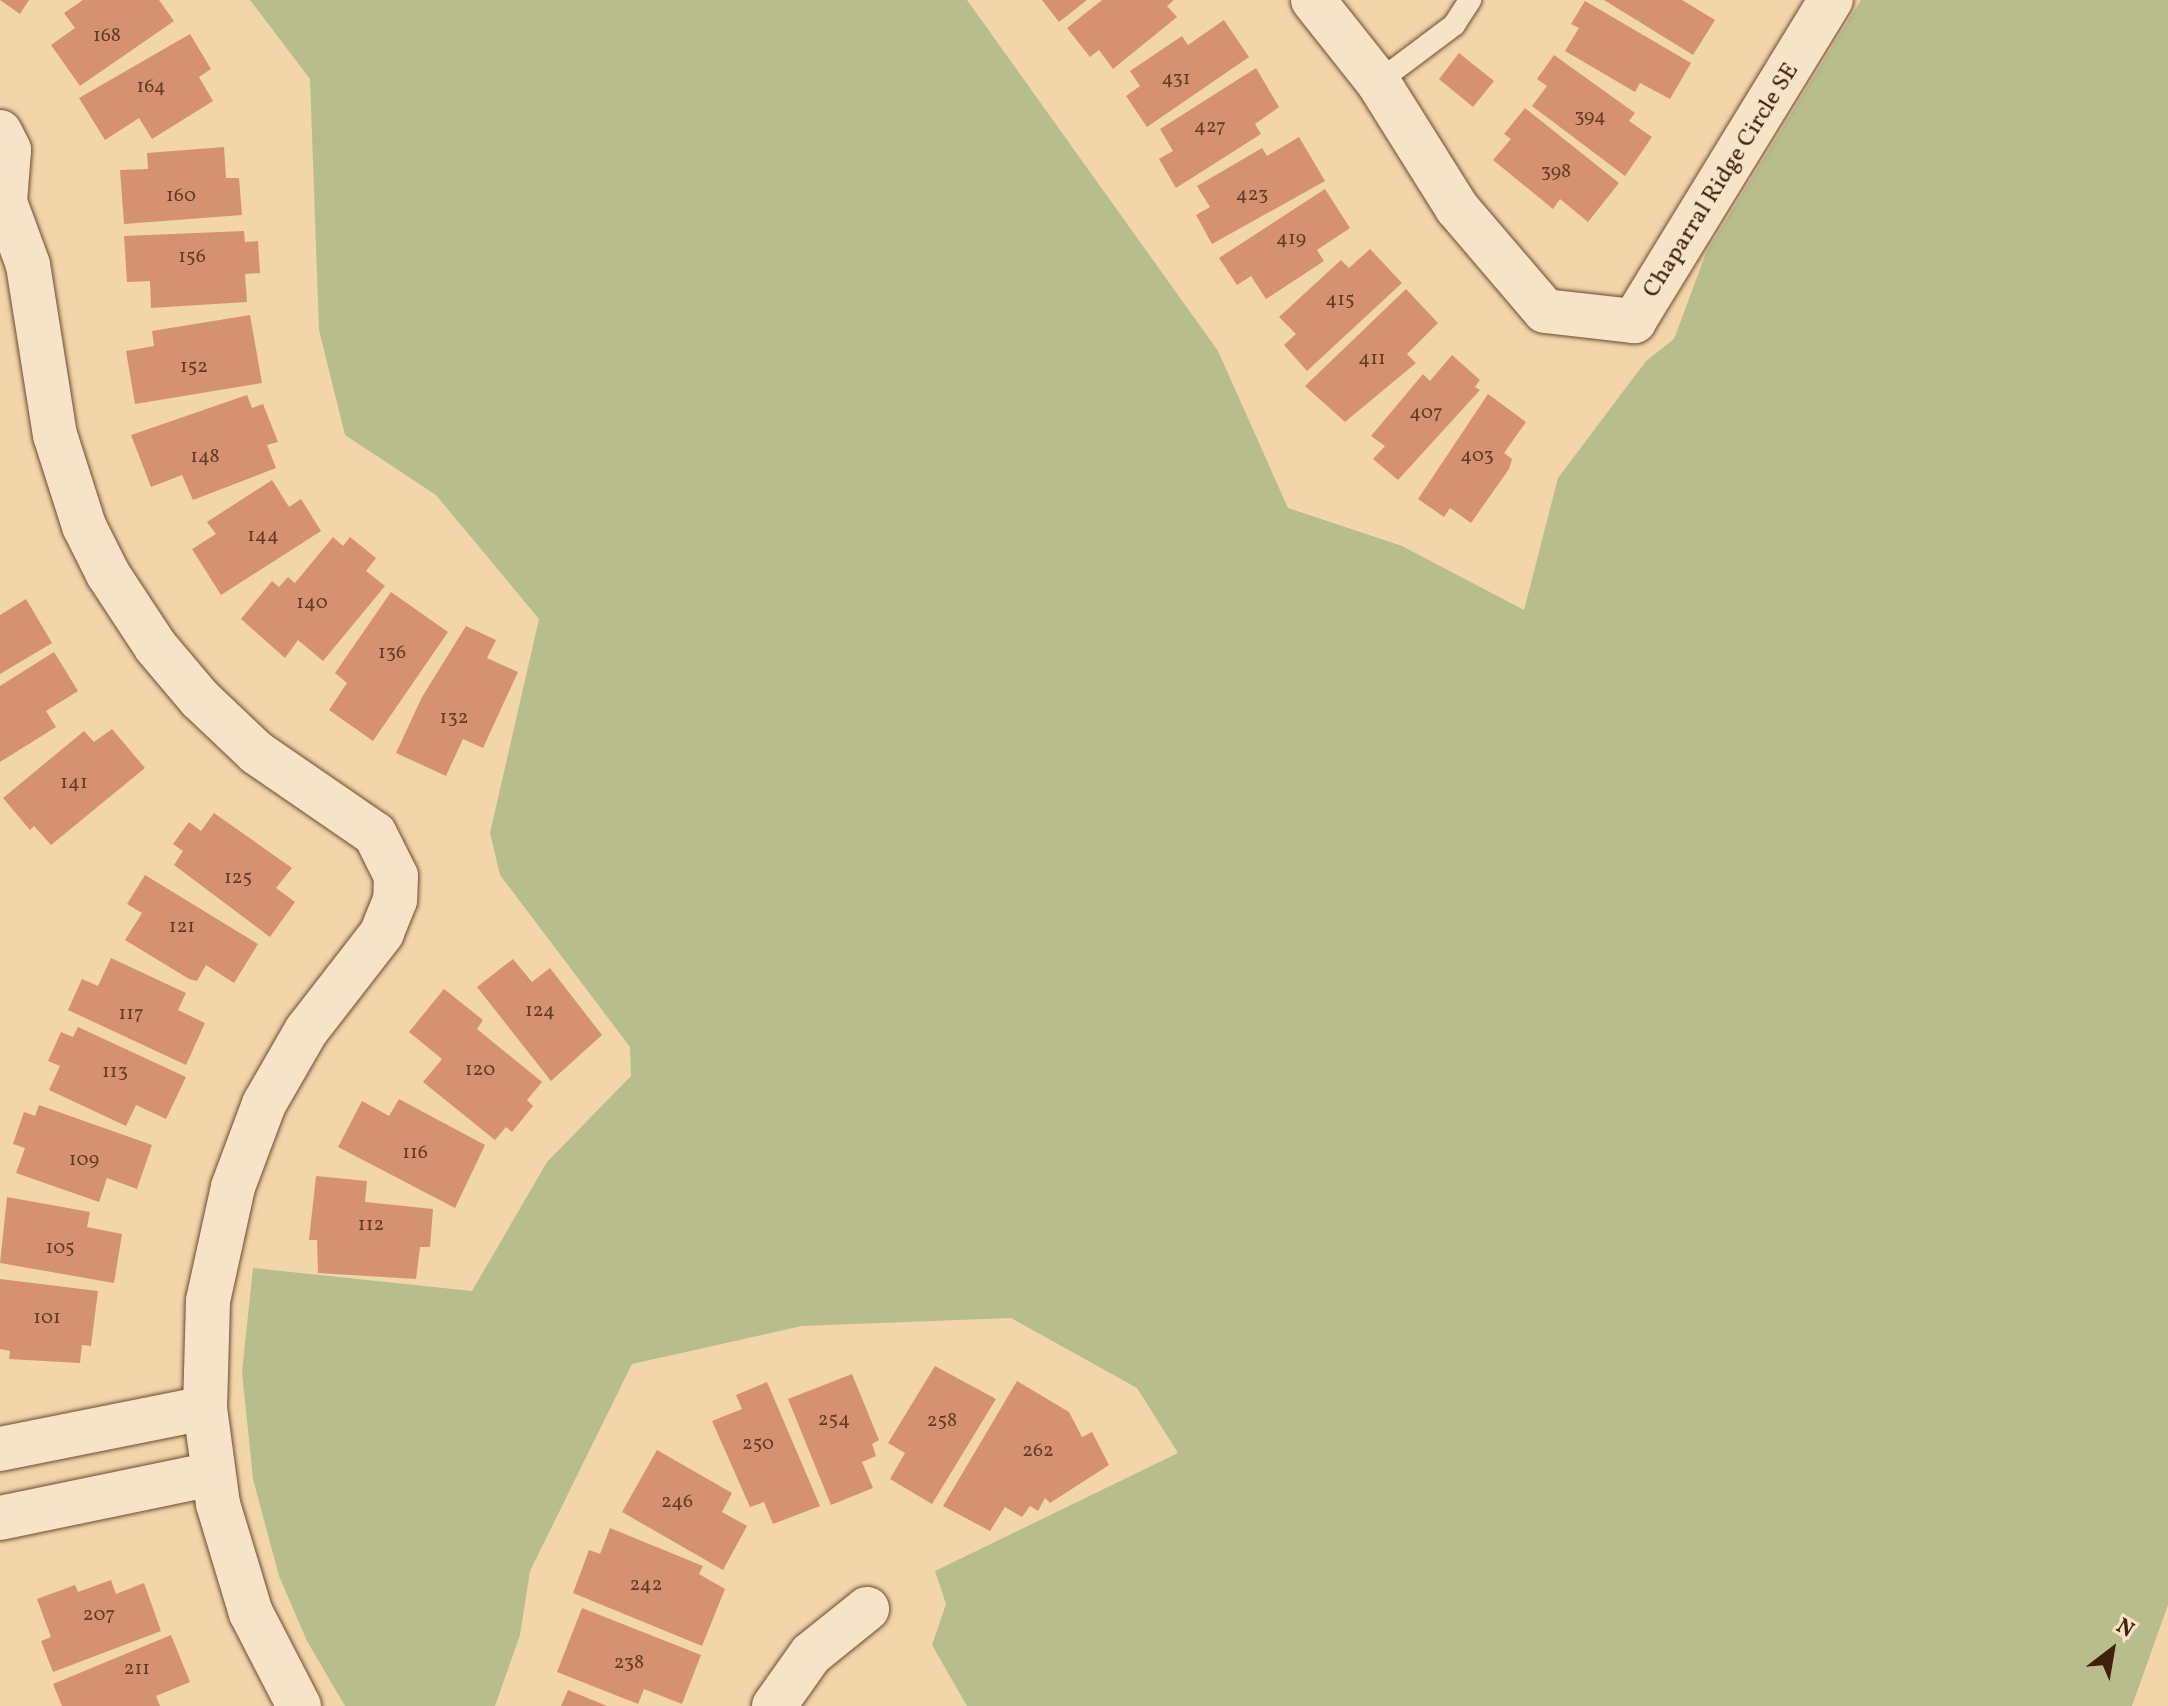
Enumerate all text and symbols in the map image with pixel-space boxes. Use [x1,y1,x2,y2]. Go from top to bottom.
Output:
house number: 168 [93,24,121,48]
street label: Chaparral Ridge Circle SE [1638,58,1806,304]
house number: 431 [1161,67,1191,91]
house number: 164 [136,75,166,99]
house number: 394 [1574,105,1606,129]
house number: 427 [1194,115,1226,139]
house number: 398 [1541,160,1571,184]
house number: 423 [1236,183,1268,207]
house number: 160 [166,184,196,208]
house number: 419 [1276,227,1306,251]
house number: 156 [178,245,206,269]
house number: 415 [1325,288,1355,312]
house number: 411 [1358,347,1386,371]
house number: 152 [180,355,208,379]
house number: 407 [1409,401,1443,425]
house number: 403 [1460,444,1494,468]
house number: 148 [190,445,220,469]
house number: 144 [247,524,279,548]
house number: 140 [296,591,328,615]
house number: 136 [378,641,406,665]
house number: 132 [440,706,468,730]
house number: 141 [60,771,88,795]
house number: 125 [224,866,252,890]
house number: 121 [169,915,195,939]
house number: 124 [525,999,555,1023]
house number: 117 [118,1002,144,1026]
house number: 120 [465,1058,495,1082]
house number: 113 [102,1060,128,1084]
house number: 116 [402,1141,428,1165]
house number: 109 [69,1148,99,1172]
house number: 112 [358,1213,384,1237]
house number: 105 [45,1236,75,1260]
house number: 101 [33,1306,61,1330]
house number: 254 [818,1408,850,1432]
house number: 258 [927,1409,957,1433]
house number: 250 [742,1432,774,1456]
house number: 262 [1022,1439,1054,1463]
house number: 246 [661,1490,693,1514]
house number: 242 [630,1573,662,1597]
house number: 207 [83,1603,115,1627]
north arrow [2072,1610,2152,1690]
text: N [2110,1612,2139,1646]
house number: 238 [614,1651,644,1675]
house number: 211 [124,1657,150,1681]

